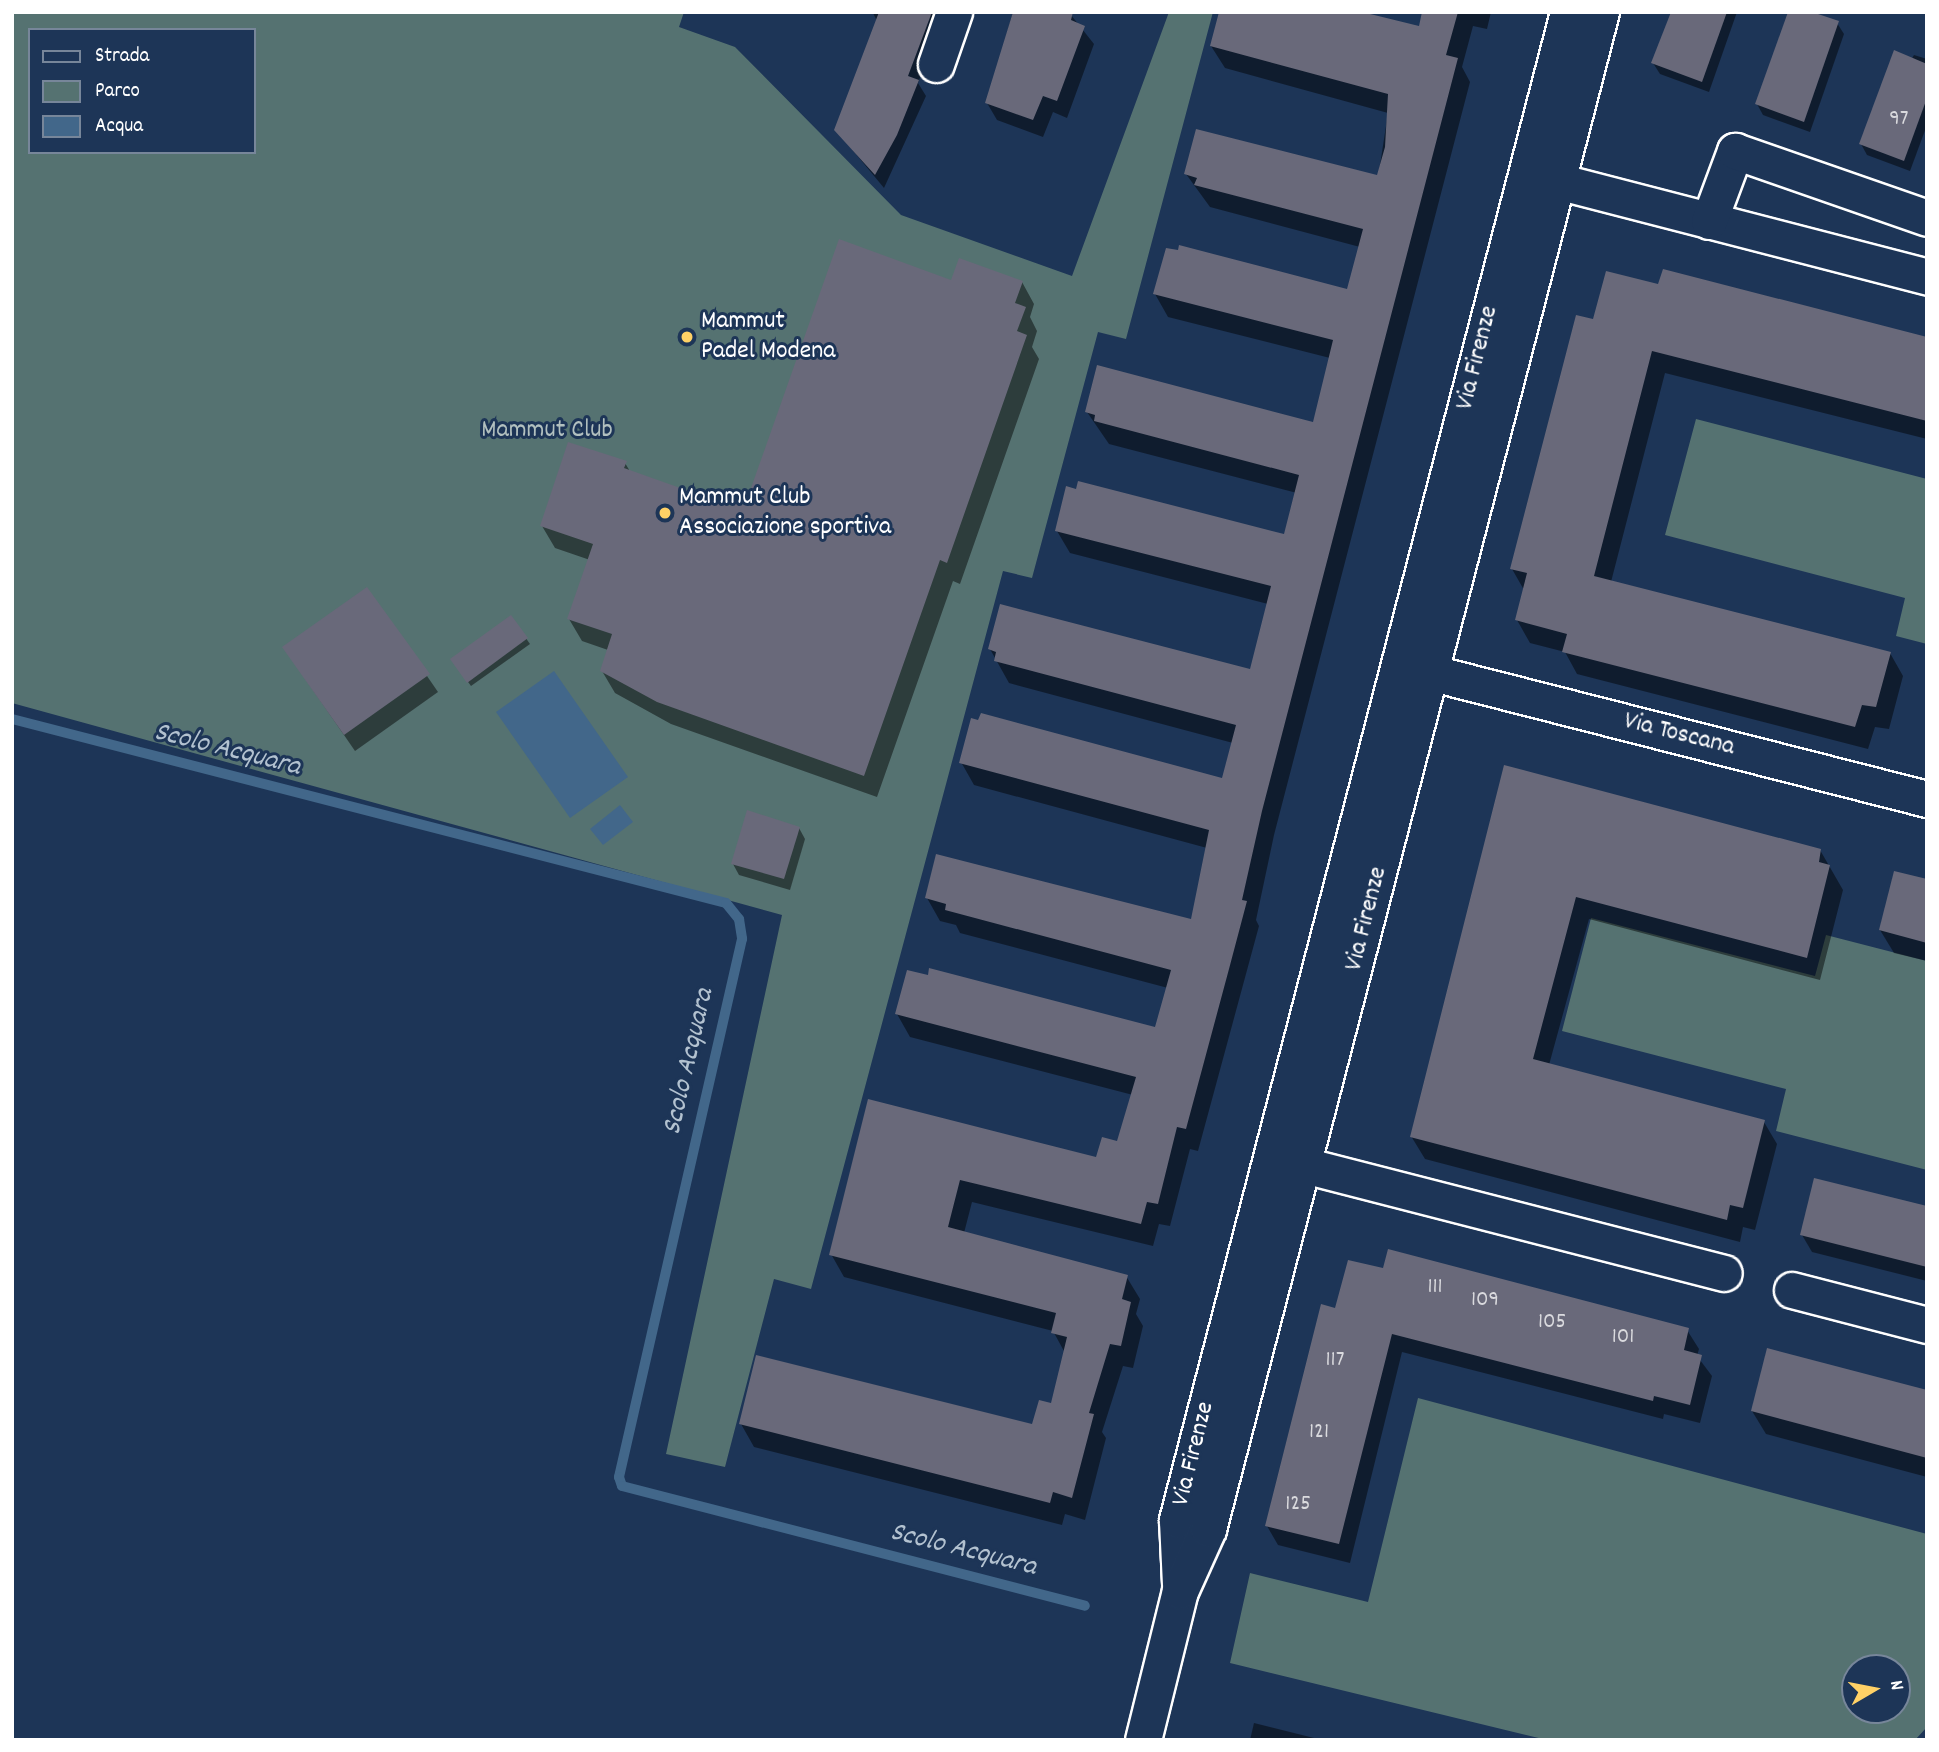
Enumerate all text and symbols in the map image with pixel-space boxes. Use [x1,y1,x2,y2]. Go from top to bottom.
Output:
legend [28,28,256,154]
text: Strada [95,42,149,72]
text: Parco [95,77,140,107]
house number: 97 [1889,106,1909,134]
text: Acqua [95,112,143,142]
street label: Via Firenze [1450,303,1506,413]
place label: Mammut Padel Modena [701,306,835,368]
marker: Mammut Padel Modena [679,329,695,345]
park label: Mammut Club [481,415,613,447]
place label: Mammut Club Associazione sportiva [679,482,891,544]
marker: Mammut Club Associazione sportiva [657,505,673,521]
street label: Via Toscana [1620,706,1738,764]
water label: Scolo Acquara [150,717,304,785]
street label: Via Firenze [1339,864,1395,974]
water label: Scolo Acquara [657,985,723,1139]
house number: 111 [1427,1274,1443,1302]
house number: 109 [1471,1287,1499,1315]
house number: 105 [1538,1309,1566,1337]
house number: 101 [1612,1324,1634,1352]
house number: 117 [1326,1347,1344,1375]
street label: Via Firenze [1166,1399,1222,1509]
house number: 121 [1309,1419,1329,1447]
house number: 125 [1285,1491,1311,1519]
water label: Scolo Acquara [886,1517,1040,1585]
north arrow [1841,1654,1911,1724]
text: N [1881,1679,1909,1693]

